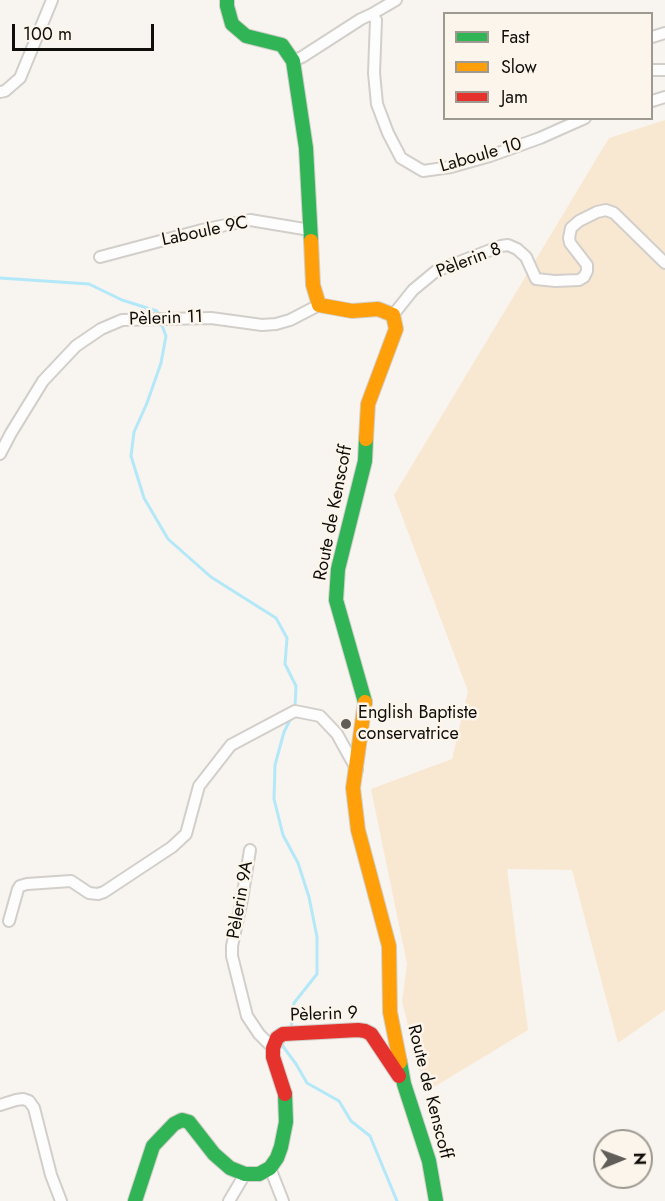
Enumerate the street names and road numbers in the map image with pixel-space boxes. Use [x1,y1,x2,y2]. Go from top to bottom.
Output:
street label: Laboule 10 [438,134,524,178]
street label: Laboule 9C [160,212,250,252]
street label: Pèlerin 8 [434,239,504,283]
street label: Pèlerin 11 [129,307,203,331]
street label: Route de Kenscoff [310,443,358,583]
street label: Pèlerin 9A [224,859,258,941]
street label: Pèlerin 9 [290,1003,358,1027]
street label: Route de Kenscoff [402,1023,456,1161]

